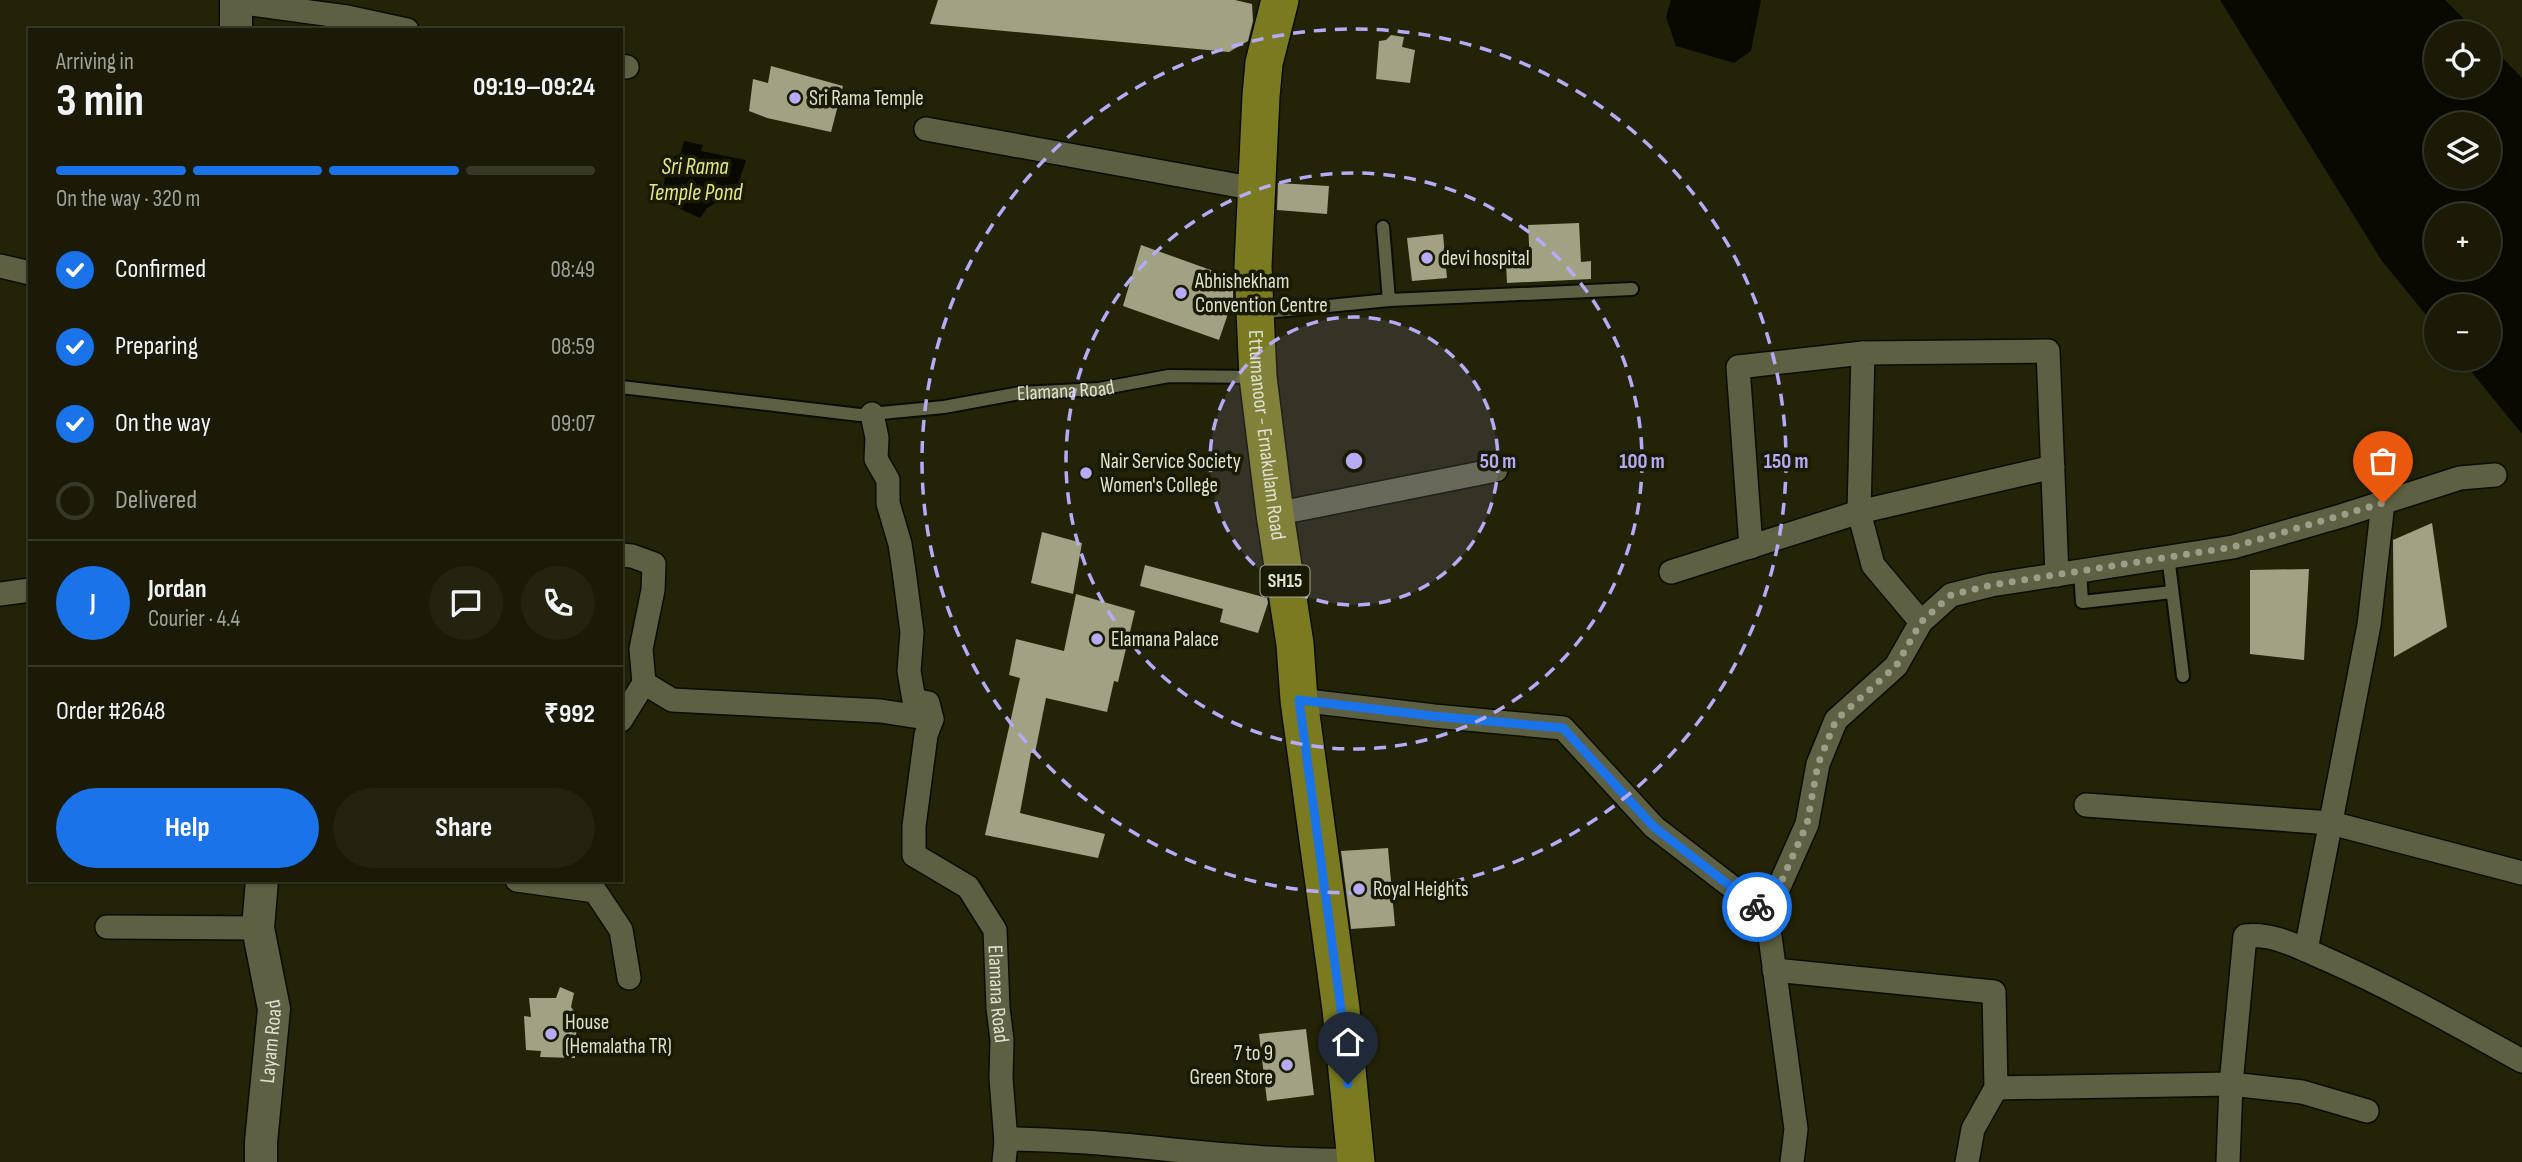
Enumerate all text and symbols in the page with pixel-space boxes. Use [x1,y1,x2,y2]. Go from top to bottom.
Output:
map controls [2424,21,2501,371]
button: locate [2424,21,2501,98]
text: Arriving in [56,48,134,76]
text: 09:19–09:24 [473,72,595,103]
text: 3 min [56,74,144,129]
place label: Sri Rama Temple [809,86,924,111]
marker: Sri Rama Temple [787,90,803,106]
button: layers [2424,112,2501,189]
water label: Sri Rama Temple Pond [647,153,743,207]
text: On the way · 320 m [56,185,200,213]
button: + [2424,203,2501,280]
place label: devi hospital [1441,246,1530,271]
marker: devi hospital [1419,250,1435,266]
icon: check [56,251,94,289]
text: Confirmed [115,254,206,285]
text: 08:49 [550,256,595,284]
place label: Abhishekham Convention Centre [1194,269,1328,318]
marker: Abhishekham Convention Centre [1173,285,1189,301]
button: − [2424,294,2501,371]
icon: check [56,328,94,366]
street label: Ettumanoor - Ernakulam Road [1243,329,1291,542]
text: Preparing [115,331,198,362]
text: 08:59 [551,333,595,361]
street label: Elamana Road [1016,374,1116,406]
icon: check [56,405,94,443]
text: On the way [115,408,211,439]
text: 09:07 [551,410,595,438]
pin [2353,431,2413,503]
icon: bag [2364,442,2402,480]
place label: Nair Service Society Women's College [1100,449,1241,498]
centre of rings [1342,449,1366,473]
text: 50 m [1480,449,1516,474]
text: 100 m [1619,449,1665,474]
text: 150 m [1764,449,1808,474]
marker: Nair Service Society Women's College [1078,465,1094,481]
text: Delivered [115,485,197,516]
button: chat [429,566,503,640]
button: phone [521,566,595,640]
road number: SH15 [1260,566,1310,596]
text: Jordan [148,574,206,605]
text: J [90,588,96,619]
text: Courier · 4.4 [148,605,240,633]
place label: Elamana Palace [1111,627,1219,652]
marker: Elamana Palace [1089,631,1105,647]
text: Order #2648 [56,696,165,727]
text: ₹992 [544,699,595,730]
button: Help [56,788,319,868]
button: Share [333,788,595,868]
courier [1722,872,1792,942]
place label: Royal Heights [1373,877,1468,902]
marker: Royal Heights [1351,881,1367,897]
icon: bike [1738,888,1776,926]
street label: Elamana Road [983,945,1015,1044]
street label: Layam Road [254,998,286,1084]
place label: House (Hemalatha TR) [565,1010,672,1059]
pin [1318,1012,1378,1084]
icon: home [1329,1023,1367,1061]
marker: House (Hemalatha TR) [543,1026,559,1042]
place label: 7 to 9 Green Store [1190,1041,1273,1090]
marker: 7 to 9 Green Store [1279,1057,1295,1073]

